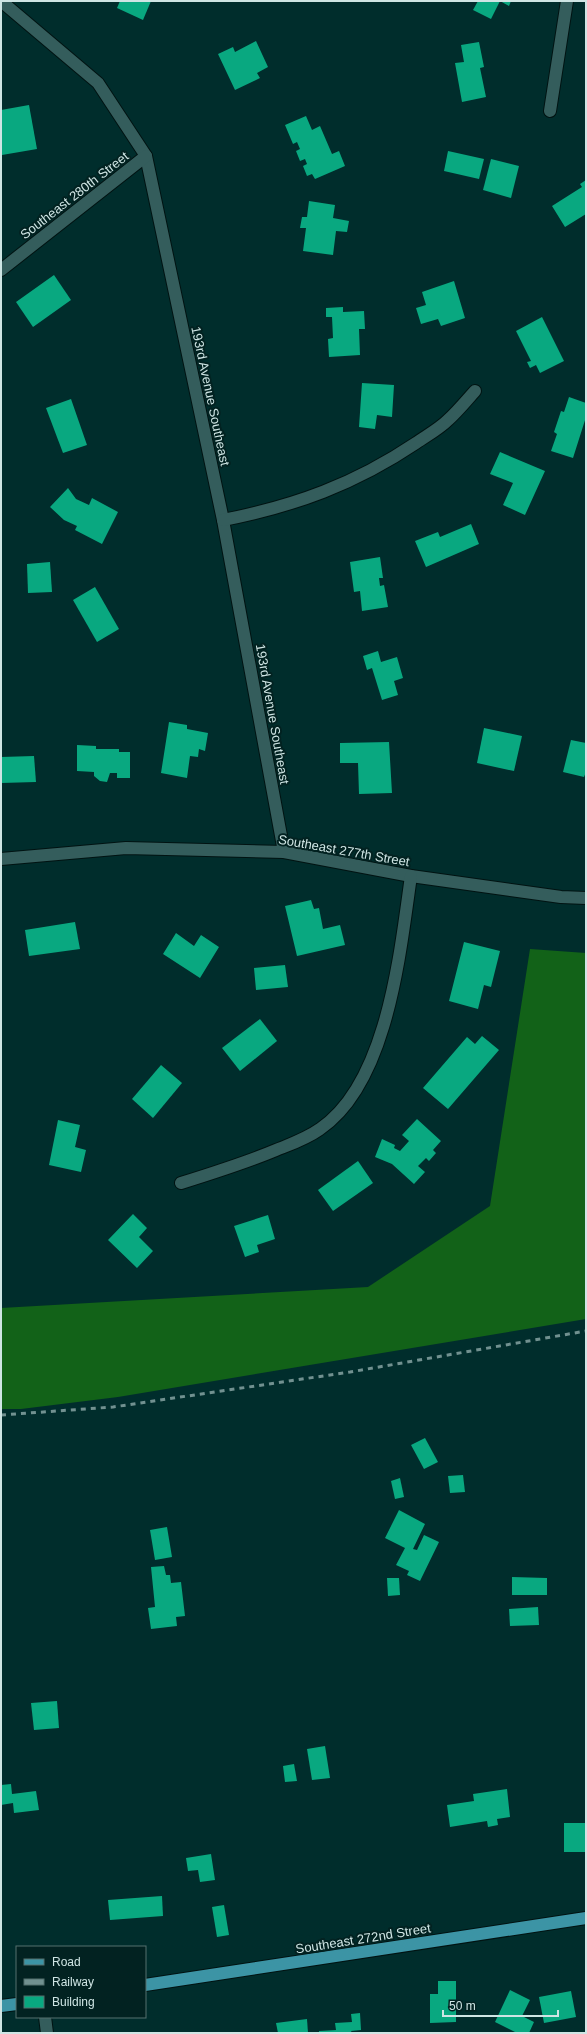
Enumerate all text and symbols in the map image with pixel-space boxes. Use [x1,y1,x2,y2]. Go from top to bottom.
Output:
street label: Southeast 280th Street [17,148,132,242]
street label: 193rd Avenue Southeast [188,325,233,468]
street label: 193rd Avenue Southeast [253,643,292,786]
street label: Southeast 277th Street [277,832,411,869]
street label: Southeast 272nd Street [294,1920,432,1957]
legend [16,1946,146,2018]
text: Road [52,1955,81,1969]
text: Railway [52,1975,94,1989]
scale bar [443,1992,558,2018]
text: Building [52,1995,95,2009]
text: 50 m [449,1999,476,2013]

